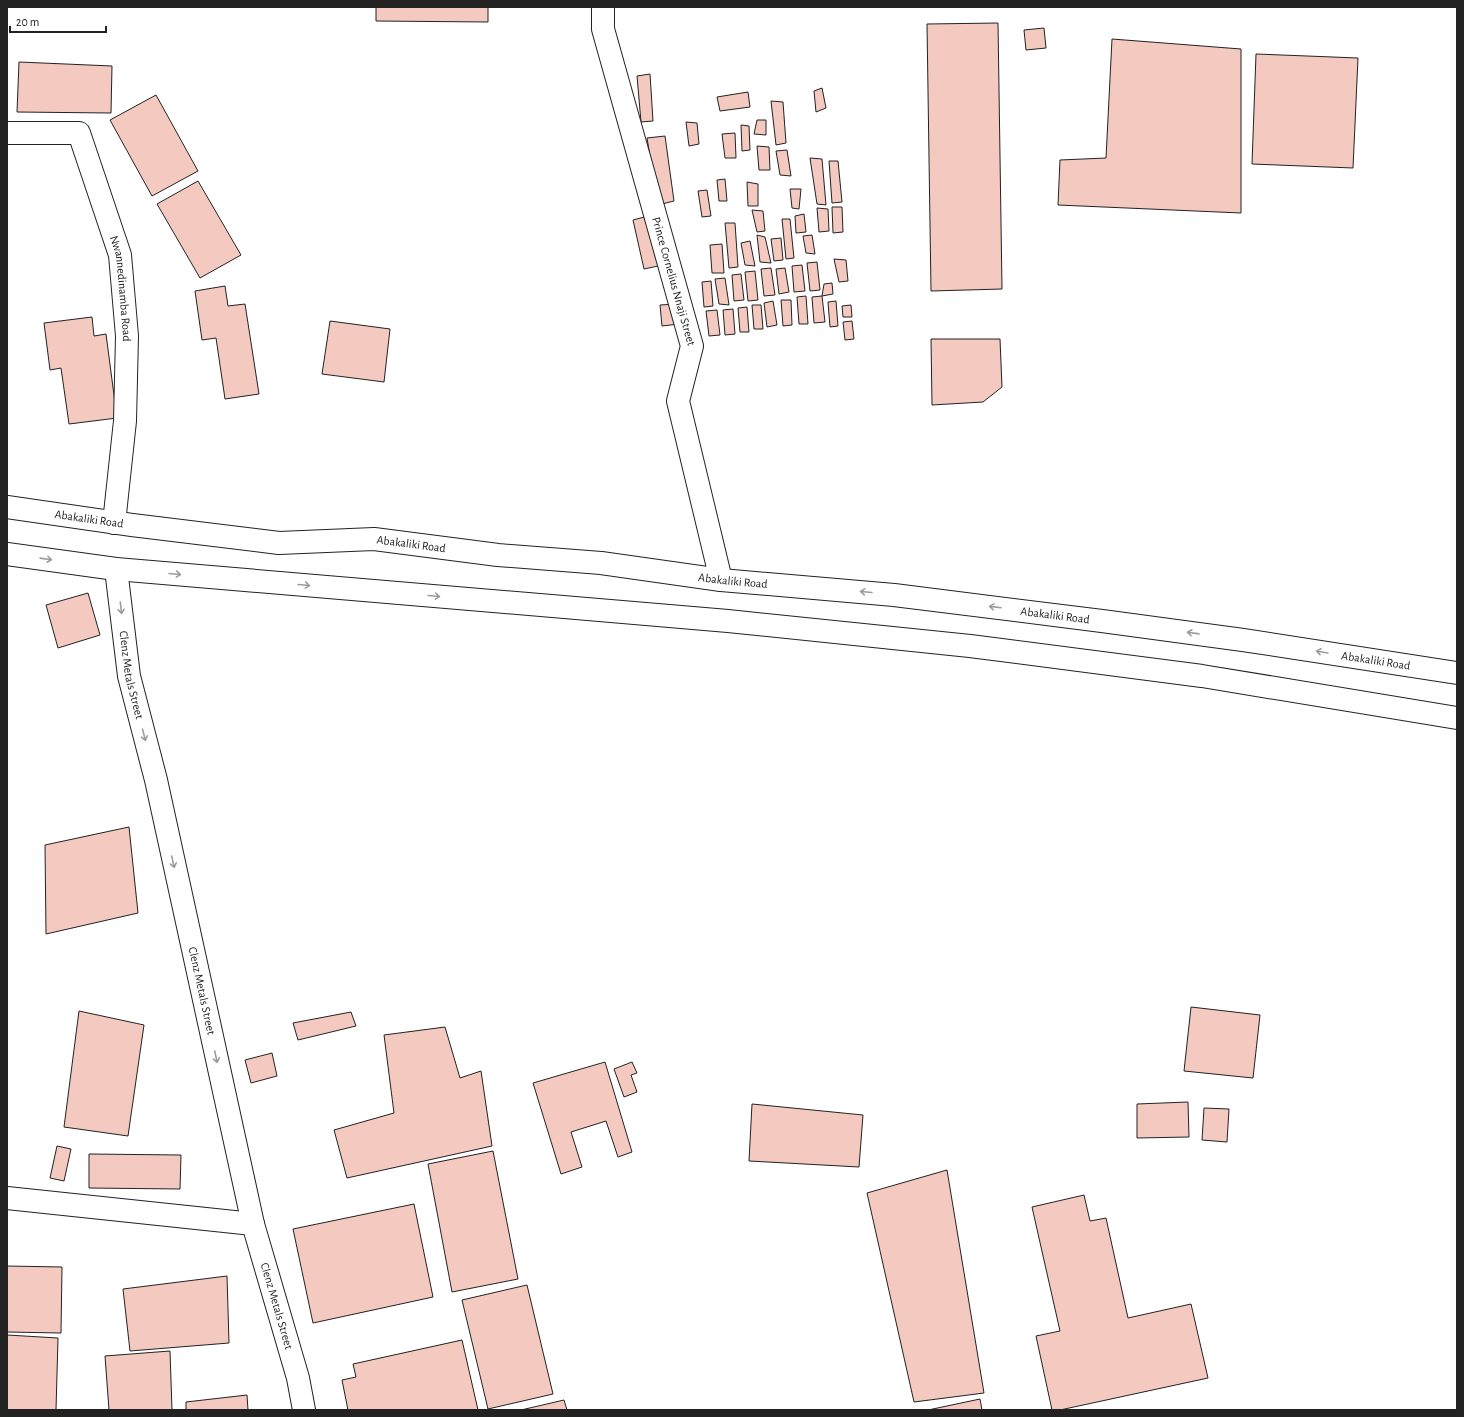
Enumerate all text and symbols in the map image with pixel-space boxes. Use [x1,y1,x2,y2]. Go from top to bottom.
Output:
scale bar [10,8,106,34]
text: 20 m [16,16,39,28]
street label: Prince Cornelius Nnaji Street [650,215,698,347]
street label: Nwannedinamba Road [108,234,133,342]
street label: Abakaliki Road [54,508,124,530]
street label: Abakaliki Road [376,533,446,554]
one-way arrow [39,555,52,563]
one-way arrow [168,570,181,577]
street label: Abakaliki Road [698,571,768,590]
one-way arrow [297,581,310,588]
one-way arrow [860,589,873,596]
one-way arrow [427,592,440,599]
one-way arrow [117,601,125,614]
one-way arrow [989,603,1002,611]
street label: Abakaliki Road [1020,605,1090,625]
one-way arrow [1187,629,1200,637]
street label: Clenz Metals Street [118,630,146,720]
one-way arrow [1316,648,1329,656]
street label: Abakaliki Road [1341,649,1411,672]
one-way arrow [141,728,148,741]
one-way arrow [170,855,178,868]
street label: Clenz Metals Street [187,946,218,1036]
one-way arrow [213,1050,221,1063]
street label: Clenz Metals Street [259,1261,295,1351]

